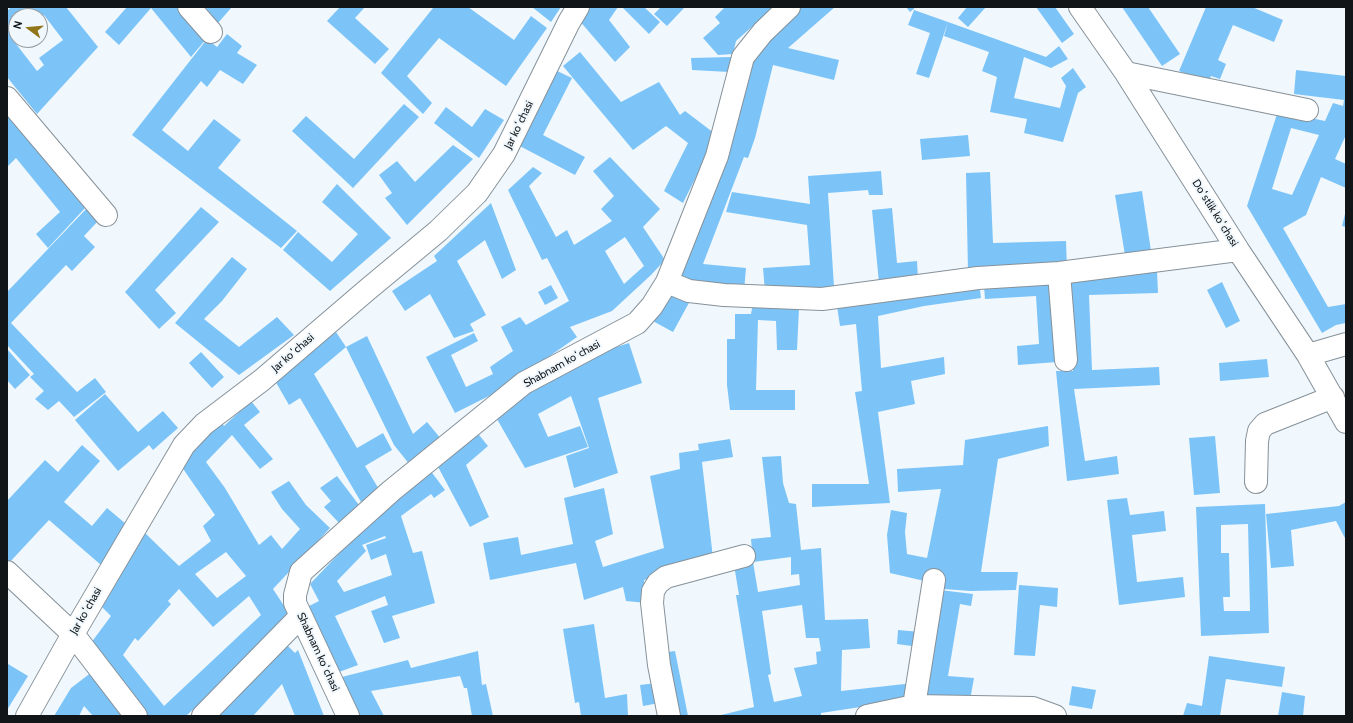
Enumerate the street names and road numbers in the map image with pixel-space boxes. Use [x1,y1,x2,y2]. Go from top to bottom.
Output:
street label: Jar koʻchasi [502,99,536,151]
street label: Doʻstlik koʻchasi [1189,177,1241,249]
street label: Jar koʻchasi [269,331,317,375]
street label: Shabnam koʻchasi [522,338,602,390]
street label: Jar koʻchasi [67,585,105,637]
street label: Shabnam koʻchasi [294,611,342,693]

